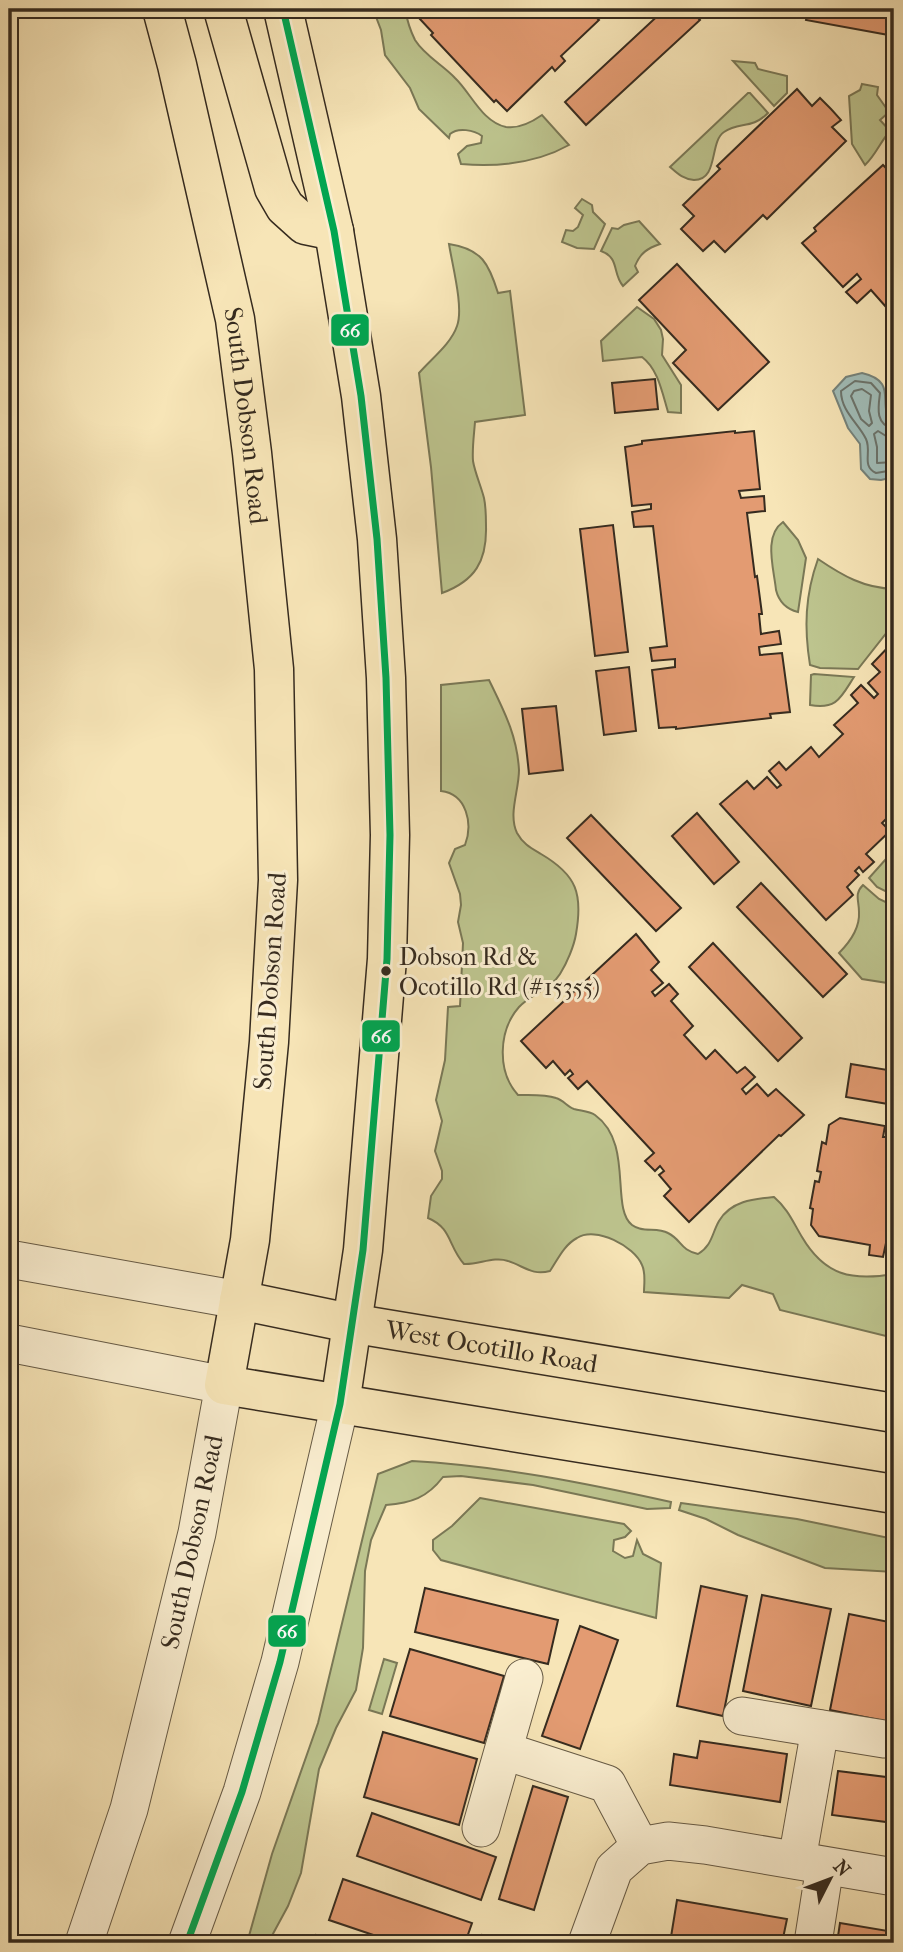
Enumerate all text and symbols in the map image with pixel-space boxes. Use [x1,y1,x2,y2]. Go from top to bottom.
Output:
street label: South Dobson Road [217,304,275,527]
line badge: 66 [330,313,370,347]
text: 66 [340,320,361,342]
street label: South Dobson Road [247,870,293,1091]
place label: Dobson Rd & Ocotillo Rd (#15355) [399,943,600,1001]
marker: Dobson Rd & Ocotillo Rd (#15355) [379,964,393,978]
line badge: 66 [361,1019,401,1053]
text: 66 [371,1026,392,1048]
street label: West Ocotillo Road [383,1314,601,1379]
street label: South Dobson Road [154,1431,230,1652]
line badge: 66 [267,1614,307,1648]
text: 66 [277,1621,298,1643]
north arrow [794,1843,864,1913]
text: N [829,1856,855,1881]

